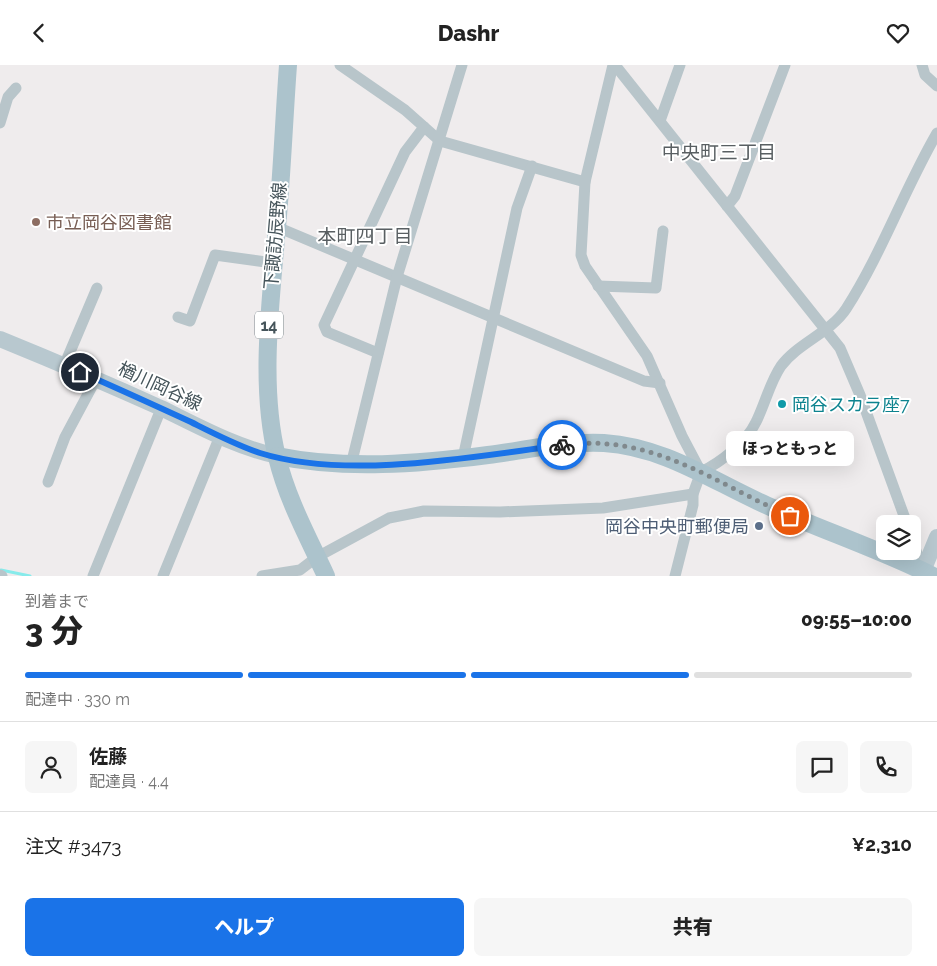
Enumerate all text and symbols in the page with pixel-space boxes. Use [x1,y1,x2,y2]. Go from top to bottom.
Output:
icon: back [25,19,53,47]
icon: heart [884,19,912,47]
text: Dashr [438,20,499,46]
district label: 中央町三丁目 [662,141,776,163]
street label: 下諏訪辰野線 [260,181,290,291]
place label: 市立岡谷図書館 [46,212,172,233]
marker: 市立岡谷図書館 [30,216,42,228]
district label: 本町四丁目 [317,225,413,247]
road number: 14 [255,311,283,339]
pin [59,351,101,393]
street label: 楢川岡谷線 [115,357,205,415]
icon: home [66,358,94,386]
place label: 岡谷スカラ座7 [792,394,910,415]
marker: 岡谷スカラ座7 [776,398,788,410]
courier [537,420,587,470]
icon: bike [548,431,576,459]
callout: ほっともっと [726,431,854,466]
text: ほっともっと [742,439,838,458]
pin [769,495,811,537]
icon: bag [776,502,804,530]
map controls [876,515,921,560]
button: layers [876,515,921,560]
place label: 岡谷中央町郵便局 [605,516,749,537]
marker: 岡谷中央町郵便局 [753,520,765,532]
text: 到着まで [25,592,89,611]
text: 09:55–10:00 [801,608,912,630]
text: 3 分 [25,612,83,649]
text: 配達中 · 330 m [25,690,130,709]
button: person [25,741,77,793]
button: chat [796,741,848,793]
button: phone [860,741,912,793]
text: 佐藤 [89,745,127,767]
text: 配達員 · 4.4 [89,772,169,791]
text: ¥2,310 [852,833,912,855]
text: 注文 #3473 [25,835,122,857]
button: ヘルプ [25,898,464,956]
button: 共有 [474,898,912,956]

